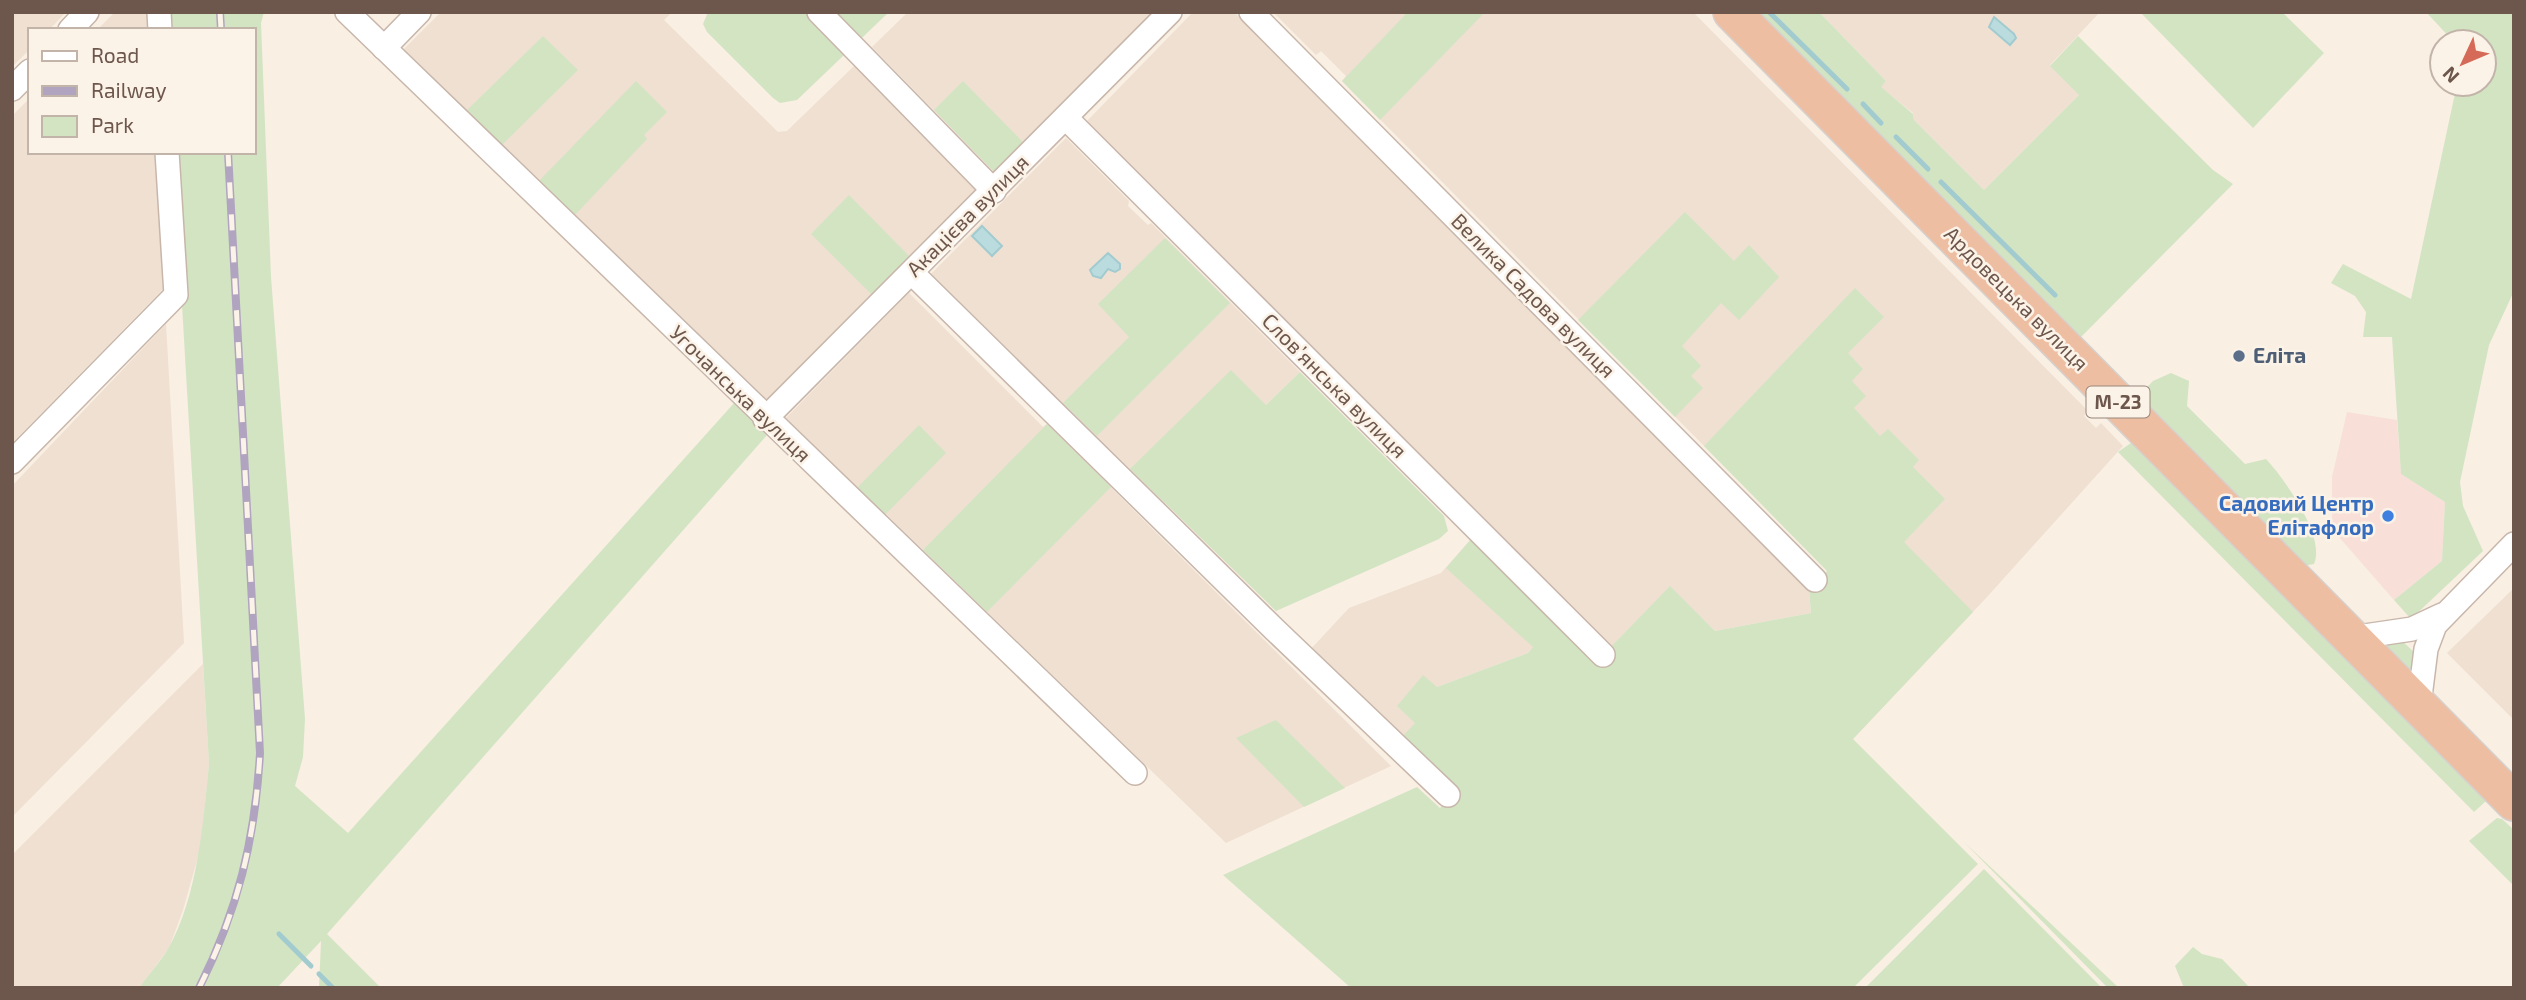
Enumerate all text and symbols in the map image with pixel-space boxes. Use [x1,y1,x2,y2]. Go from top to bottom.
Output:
legend [28,28,256,154]
north arrow [2428,28,2498,98]
text: Road [91,42,139,67]
text: N [2437,62,2463,88]
text: Railway [91,77,167,102]
text: Park [91,112,134,137]
street label: Акацієва вулиця [901,149,1034,282]
street label: Велика Садова вулиця [1446,208,1621,383]
street label: Ардовецька вулиця [1939,221,2094,376]
street label: Словʼянська вулиця [1257,307,1413,463]
street label: Угочанська вулиця [665,319,817,467]
place label: Еліта [2253,342,2306,367]
marker: Еліта [2231,348,2247,364]
road number: М-23 [2086,386,2150,418]
place label: Садовий Центр Елітафлор [2219,490,2374,539]
marker: Садовий Центр Елітафлор [2380,508,2396,524]

